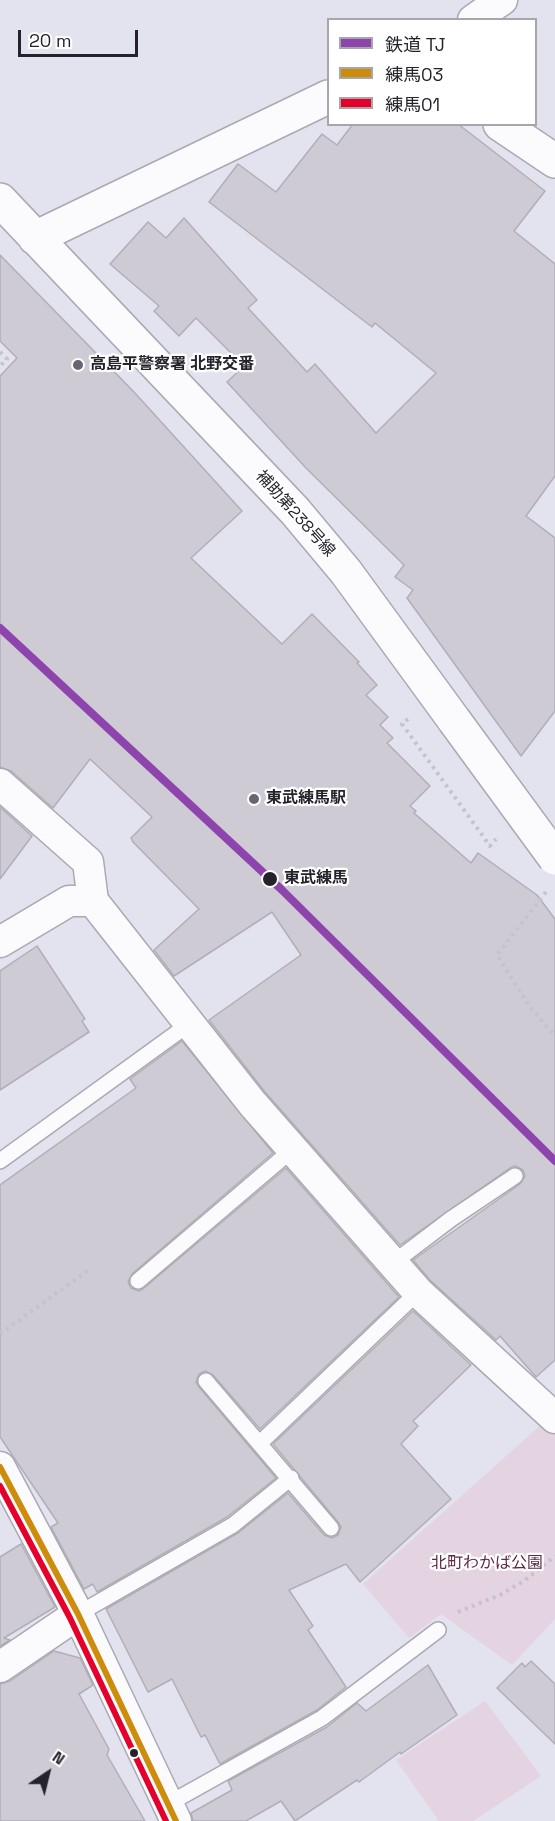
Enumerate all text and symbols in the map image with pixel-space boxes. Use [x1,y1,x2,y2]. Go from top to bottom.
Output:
scale bar [21,18,141,56]
legend [327,18,537,126]
text: 20 m [29,29,72,52]
text: 鉄道 TJ [385,33,445,56]
text: 練馬03 [385,63,443,86]
text: 練馬01 [385,93,440,116]
place label: 高島平警察署 北野交番 [90,355,254,375]
marker: 高島平警察署 北野交番 [71,358,85,372]
street label: 補助第238号線 [251,467,339,561]
place label: 東武練馬駅 [266,789,346,809]
marker: 東武練馬駅 [247,792,261,806]
place label: 東武練馬 [284,869,348,889]
marker: 東武練馬 [261,870,279,888]
park label: 北町わかば公園 [431,1554,543,1574]
north arrow [18,1743,78,1803]
text: N [48,1746,69,1770]
unlabelled marker [128,1747,140,1759]

